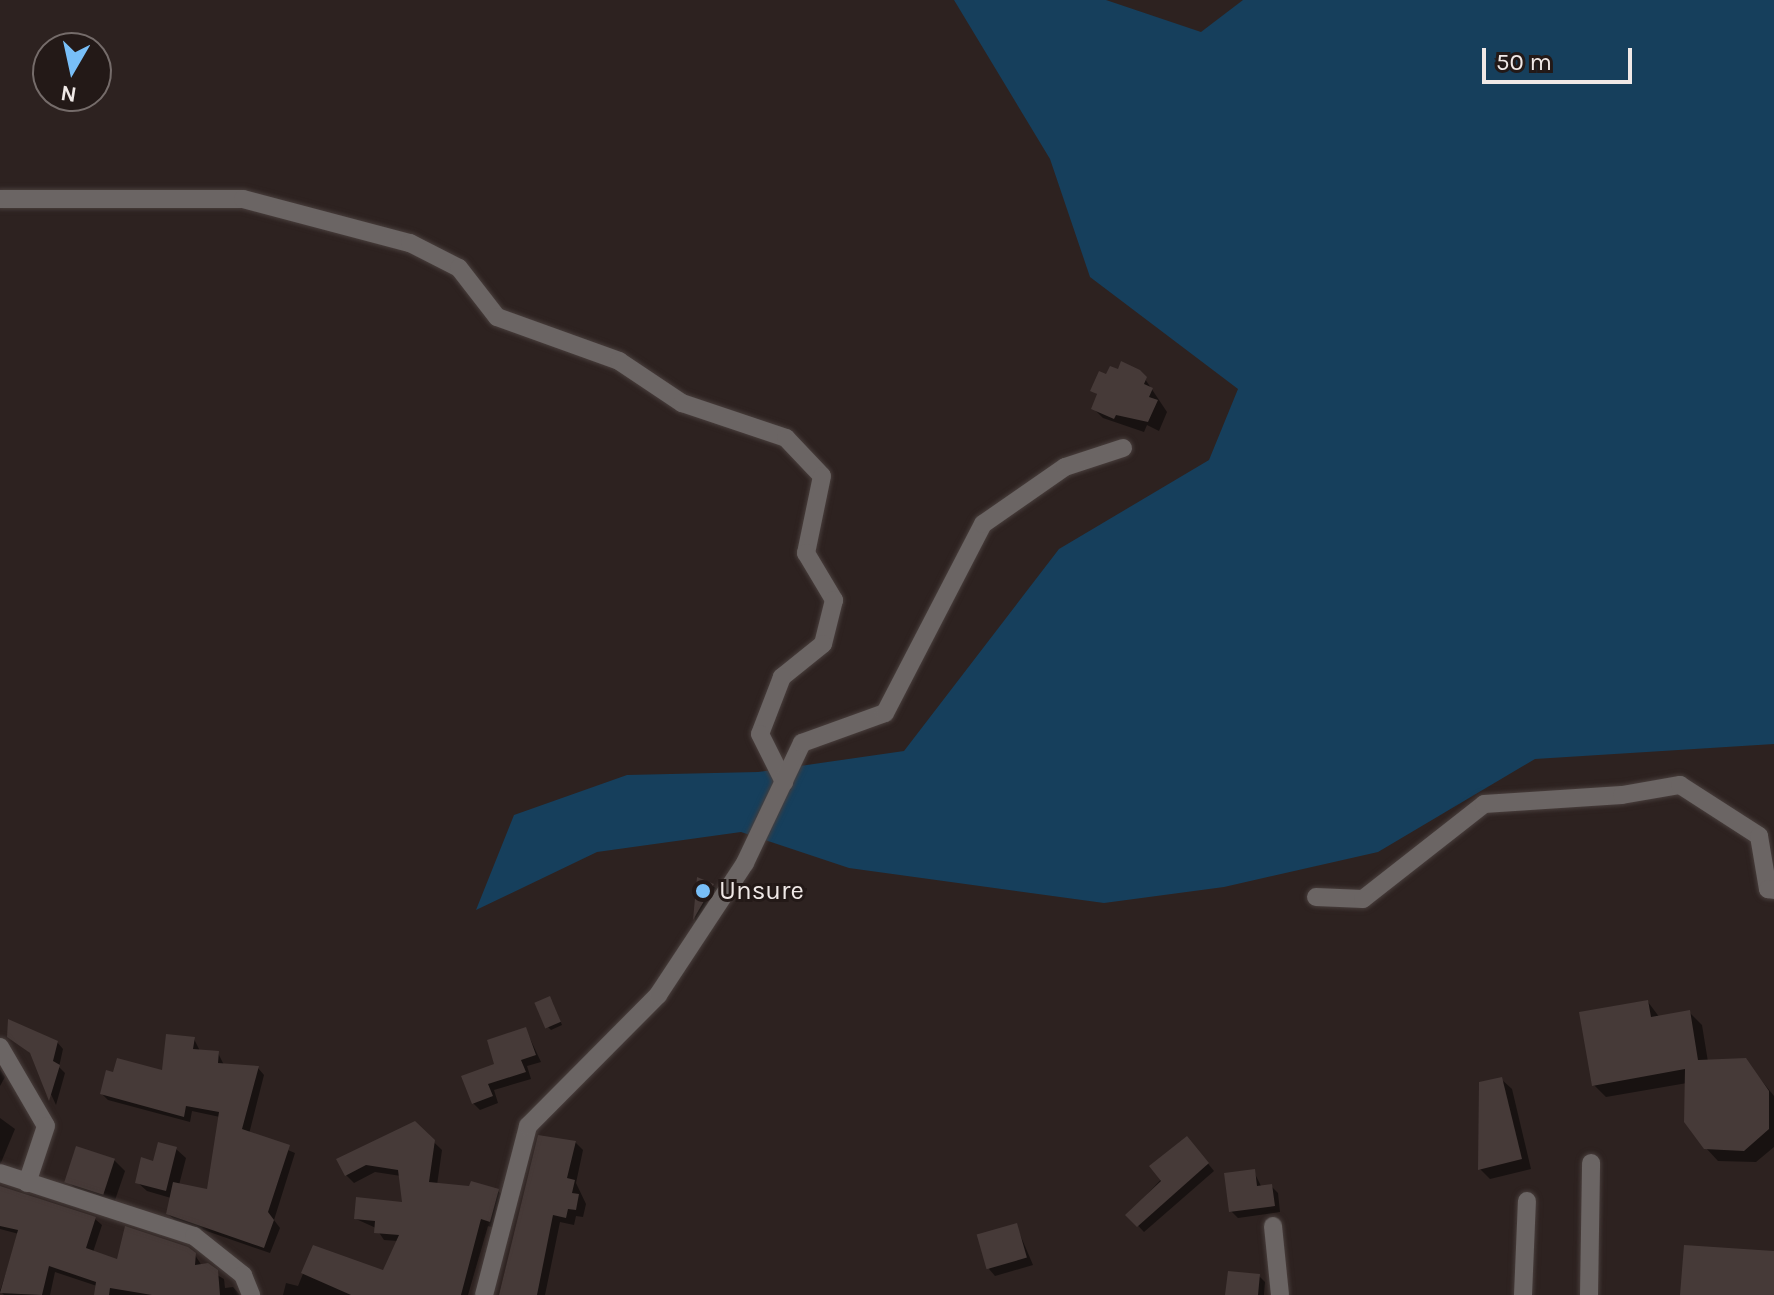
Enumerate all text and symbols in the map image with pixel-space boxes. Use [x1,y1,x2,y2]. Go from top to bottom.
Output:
north arrow [32,32,112,112]
scale bar [1486,32,1636,82]
text: 50 m [1496,48,1552,76]
text: N [59,80,78,108]
place label: Unsure [719,875,804,907]
marker: Unsure [694,882,712,900]

